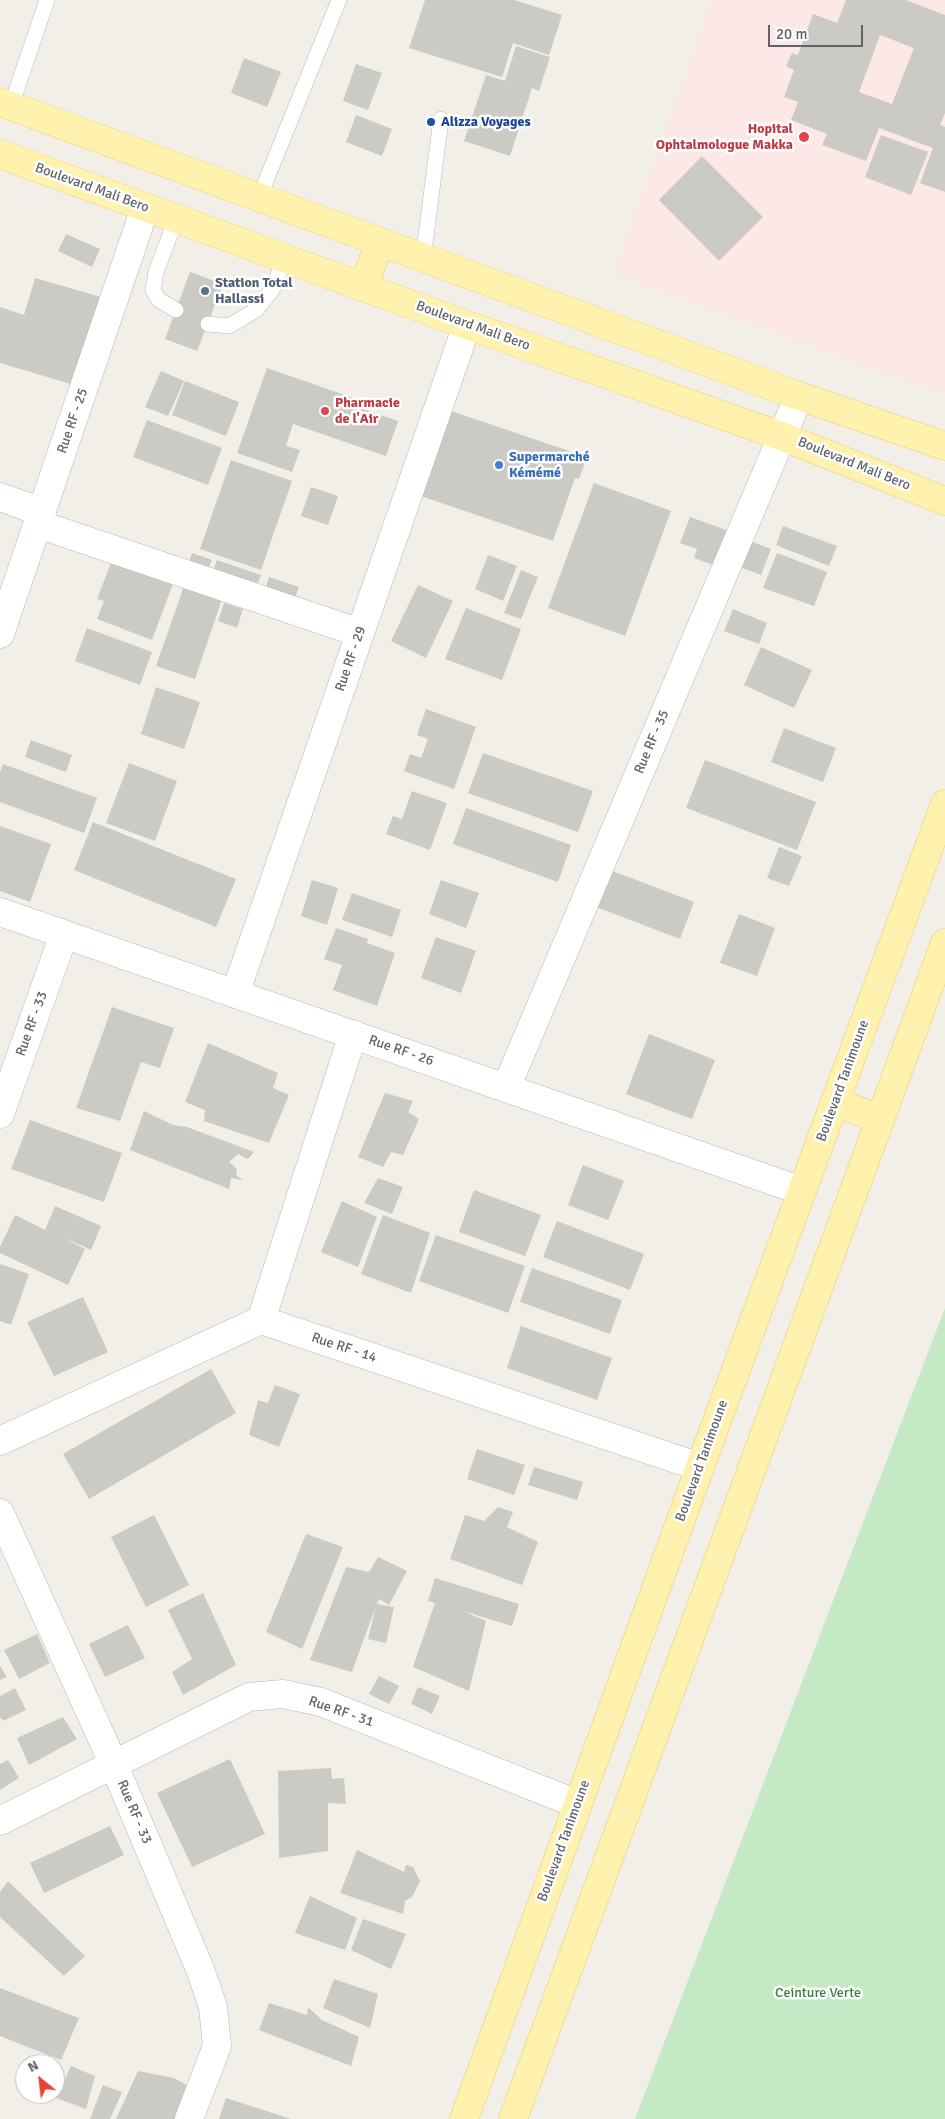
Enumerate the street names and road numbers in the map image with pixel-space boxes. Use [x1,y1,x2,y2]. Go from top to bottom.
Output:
street label: Boulevard Mali Bero [33,160,151,216]
street label: Boulevard Mali Bero [414,298,532,354]
street label: Rue RF - 25 [54,386,92,456]
street label: Boulevard Mali Bero [795,434,913,494]
street label: Rue RF - 29 [332,624,370,694]
street label: Rue RF - 35 [631,708,673,776]
street label: Rue RF - 33 [13,989,51,1059]
street label: Boulevard Tanimoune [813,1018,873,1144]
street label: Rue RF - 26 [366,1032,436,1070]
street label: Rue RF - 14 [309,1330,379,1366]
street label: Boulevard Tanimoune [672,1398,732,1524]
street label: Rue RF - 31 [306,1693,376,1731]
street label: Rue RF - 33 [113,1778,155,1846]
street label: Boulevard Tanimoune [534,1778,594,1904]

